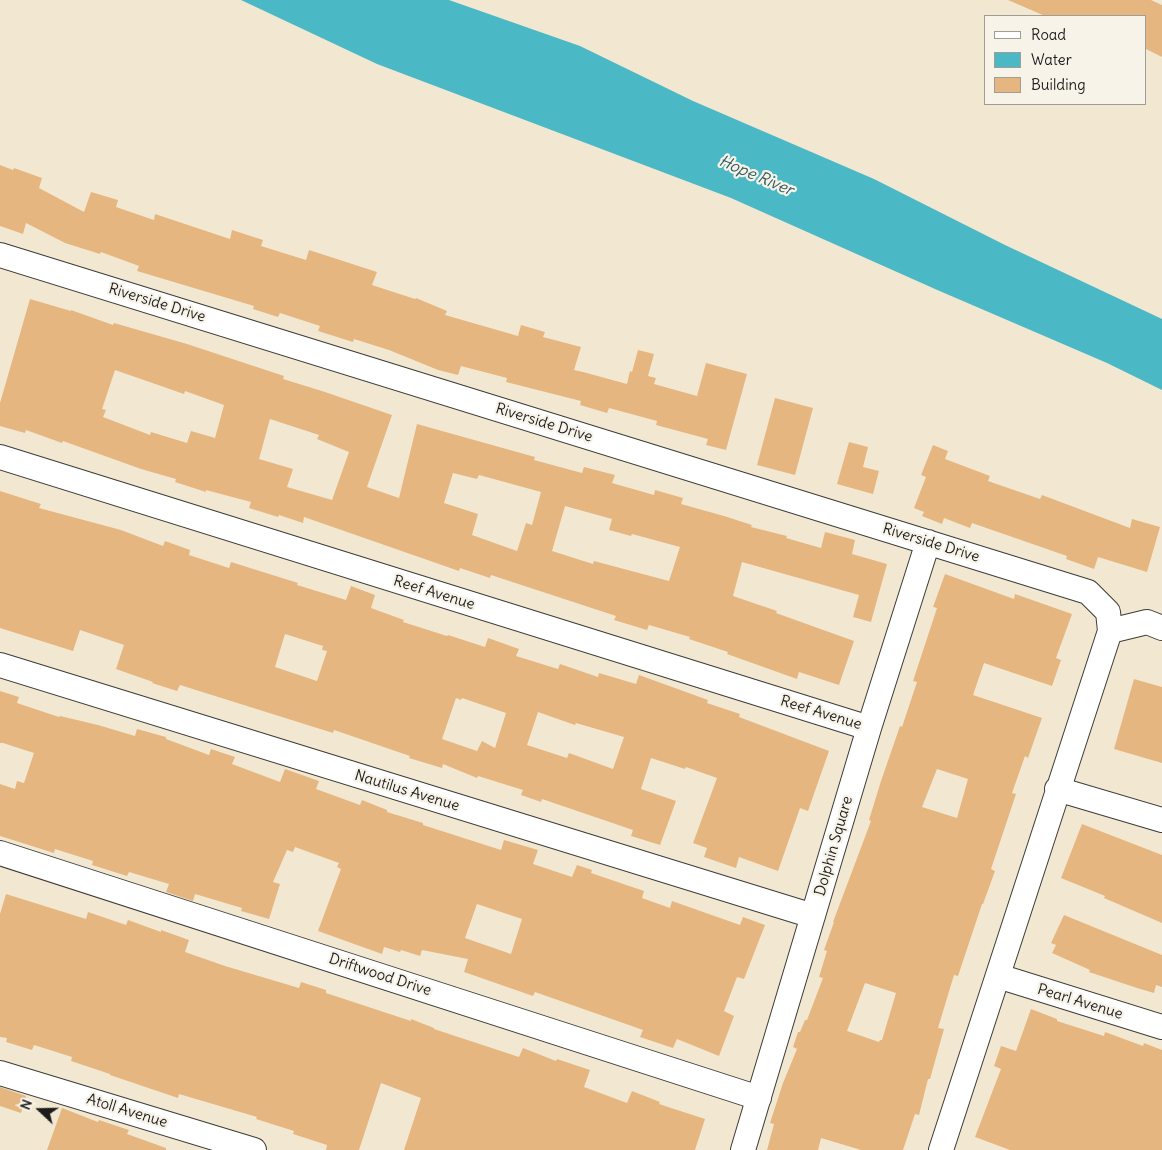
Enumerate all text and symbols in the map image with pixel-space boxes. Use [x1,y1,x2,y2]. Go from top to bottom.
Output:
legend [984,15,1147,105]
text: Road [1031,25,1066,44]
text: Water [1031,50,1072,69]
text: Building [1031,75,1086,94]
water label: Hope River [716,152,796,200]
street label: Riverside Drive [106,280,208,326]
street label: Riverside Drive [493,400,595,446]
street label: Riverside Drive [880,520,982,566]
street label: Reef Avenue [391,572,477,614]
street label: Reef Avenue [778,692,864,734]
street label: Nautilus Avenue [352,767,462,815]
street label: Dolphin Square [811,794,857,898]
street label: Driftwood Drive [327,950,433,1000]
street label: Pearl Avenue [1035,980,1125,1024]
north arrow [15,1085,65,1135]
street label: Atoll Avenue [84,1090,170,1132]
text: N [16,1097,36,1112]

